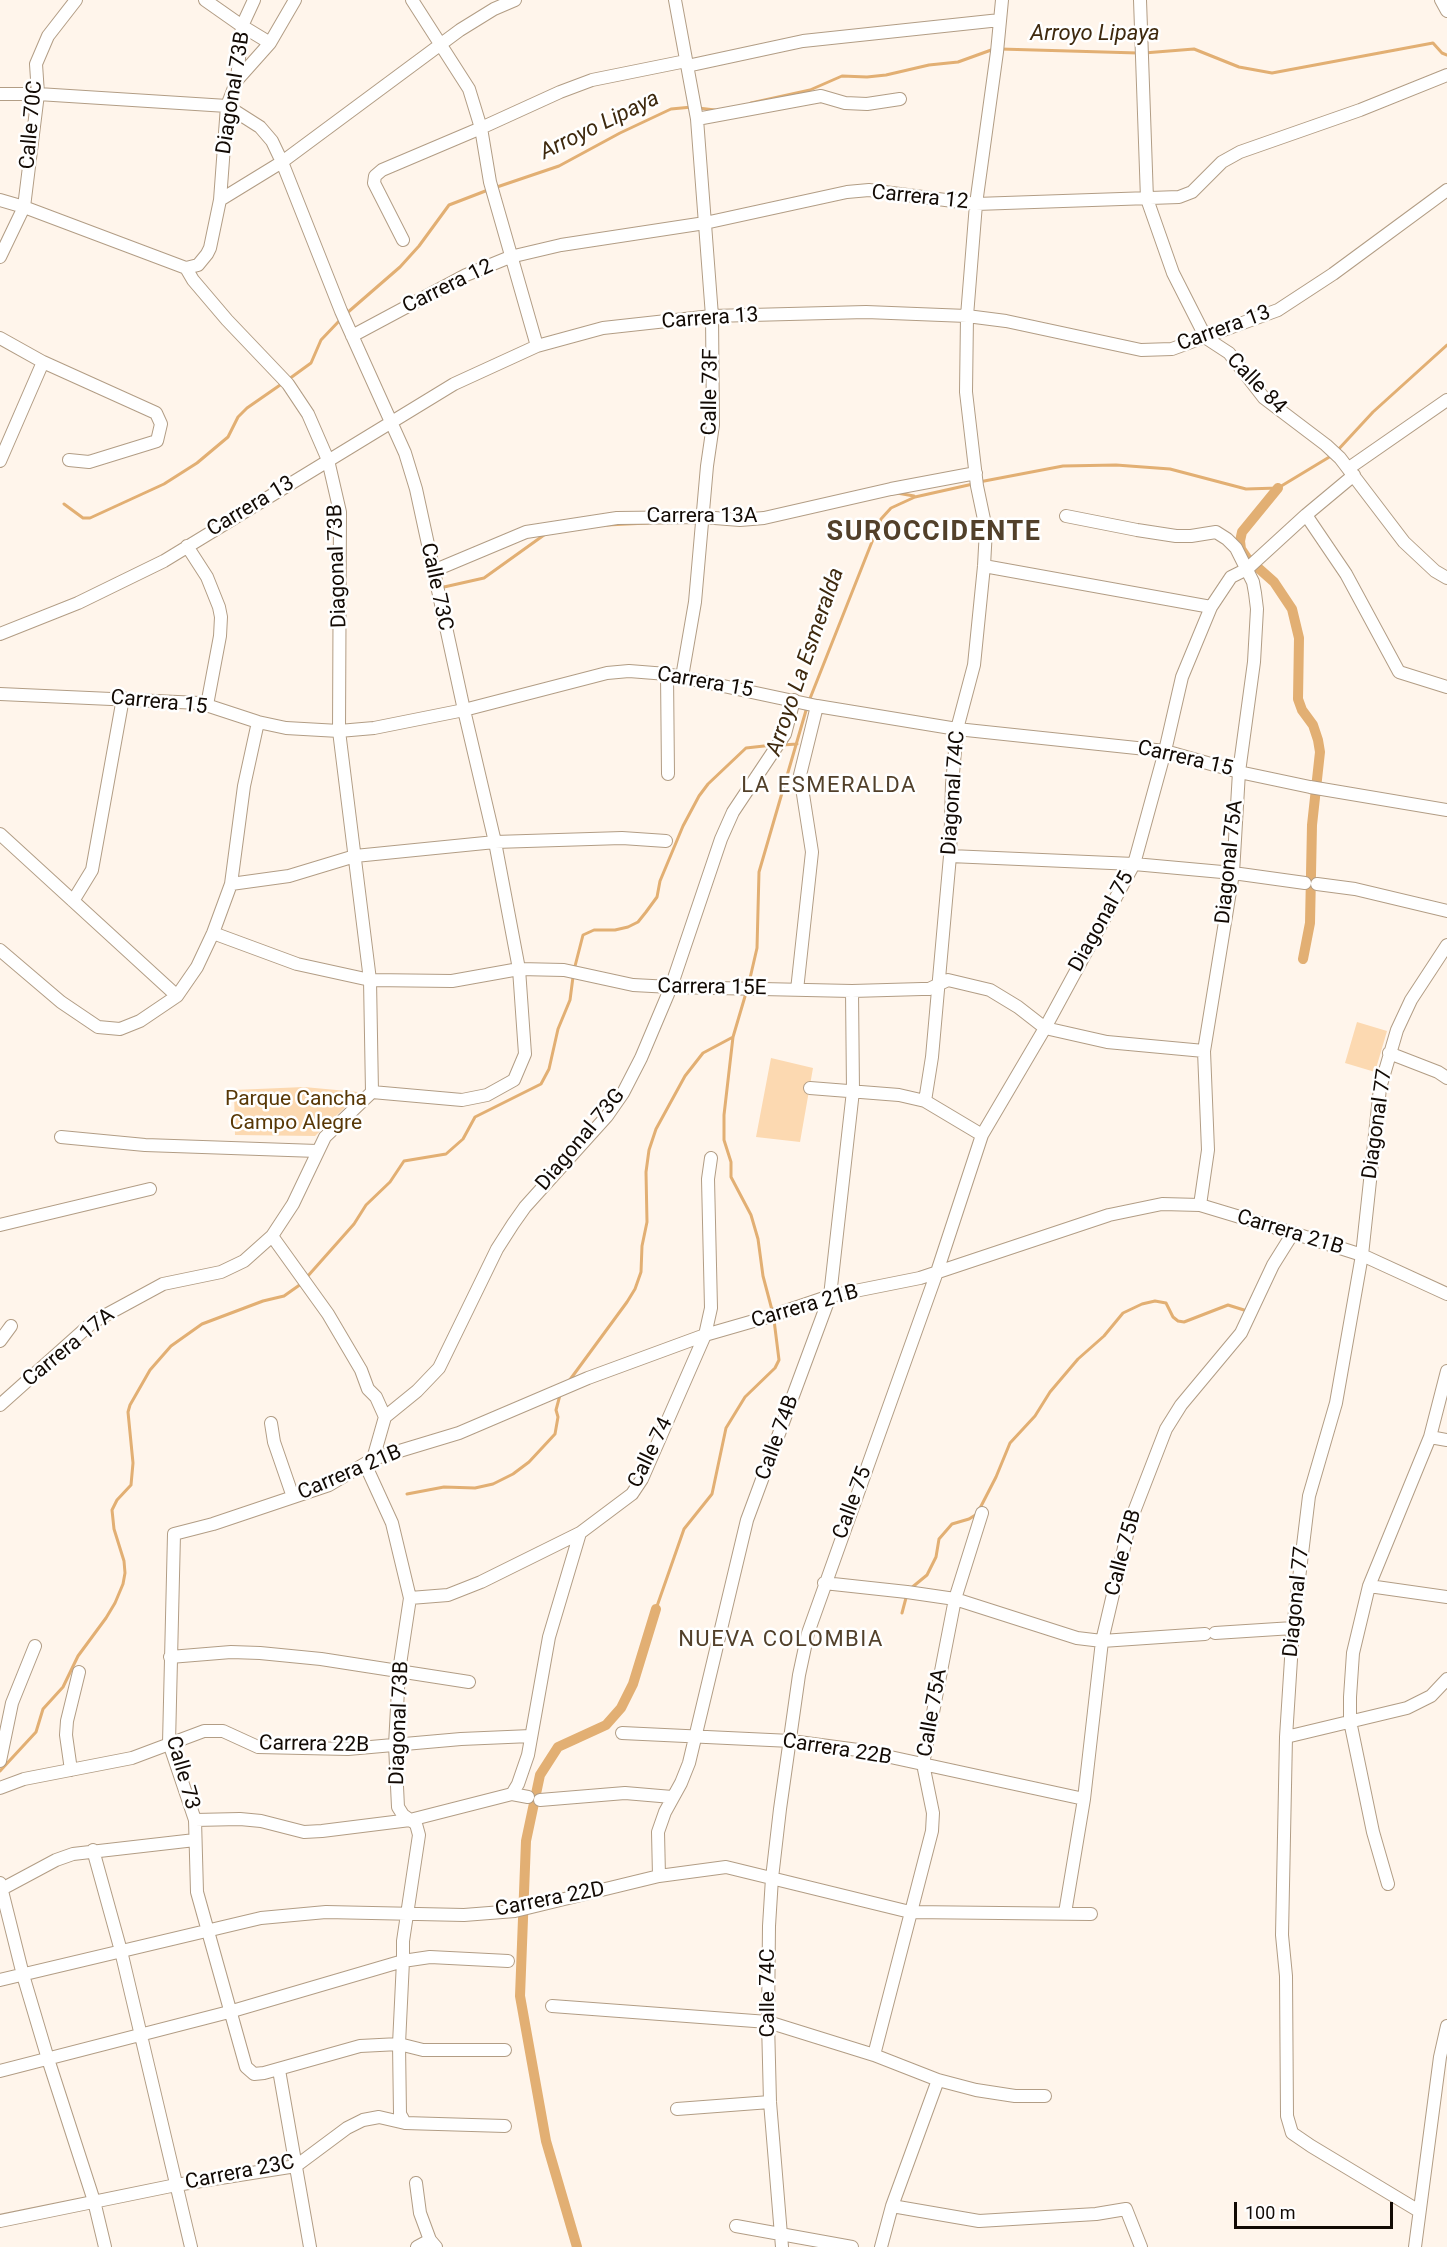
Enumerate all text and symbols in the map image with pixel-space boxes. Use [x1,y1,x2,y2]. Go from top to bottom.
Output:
water label: Arroyo Lipaya [1030,21,1160,47]
street label: Diagonal 73B [212,30,256,156]
street label: Calle 70C [16,80,48,170]
water label: Arroyo Lipaya [536,86,664,166]
street label: Carrera 12 [870,180,970,216]
street label: Carrera 12 [399,254,497,320]
street label: Carrera 13 [1174,301,1274,357]
street label: Carrera 13 [661,303,759,335]
street label: Calle 73F [698,348,724,436]
street label: Calle 84 [1221,348,1291,420]
street label: Carrera 13 [203,471,299,543]
street label: Diagonal 73B [323,504,353,628]
street label: Carrera 13A [647,504,757,530]
district label: SUROCCIDENTE [827,517,1041,549]
street label: Calle 73C [414,541,458,633]
water label: Arroyo La Esmeralda [762,565,850,759]
street label: Carrera 15 [655,662,755,704]
street label: Carrera 15 [109,685,209,721]
street label: Diagonal 74C [937,730,971,856]
street label: Carrera 15 [1135,736,1235,782]
district label: LA ESMERALDA [741,773,917,799]
street label: Diagonal 75A [1211,799,1249,925]
street label: Diagonal 75 [1064,867,1140,977]
street label: Carrera 15E [657,974,767,1002]
street label: Diagonal 77 [1358,1067,1398,1181]
street label: Diagonal 73G [531,1084,631,1196]
park label: Parque Cancha Campo Alegre [225,1087,367,1137]
street label: Carrera 21B [1234,1205,1346,1261]
street label: Carrera 21B [749,1280,861,1334]
street label: Carrera 17A [18,1303,120,1393]
street label: Calle 74B [751,1392,805,1484]
street label: Calle 74 [623,1414,679,1492]
street label: Carrera 21B [294,1440,406,1506]
street label: Calle 75 [828,1463,878,1543]
street label: Calle 75B [1100,1507,1148,1599]
street label: Diagonal 77 [1279,1545,1315,1659]
district label: NUEVA COLOMBIA [678,1627,884,1653]
street label: Diagonal 73B [385,1661,415,1785]
street label: Calle 75A [913,1667,953,1759]
street label: Carrera 22B [781,1729,893,1771]
street label: Carrera 22B [259,1731,369,1759]
street label: Calle 73 [160,1733,204,1813]
street label: Carrera 22D [493,1877,607,1923]
street label: Calle 74C [756,1949,782,2037]
street label: Carrera 23C [183,2150,297,2196]
scale bar [1237,2190,1396,2228]
text: 100 m [1245,2202,1296,2223]

